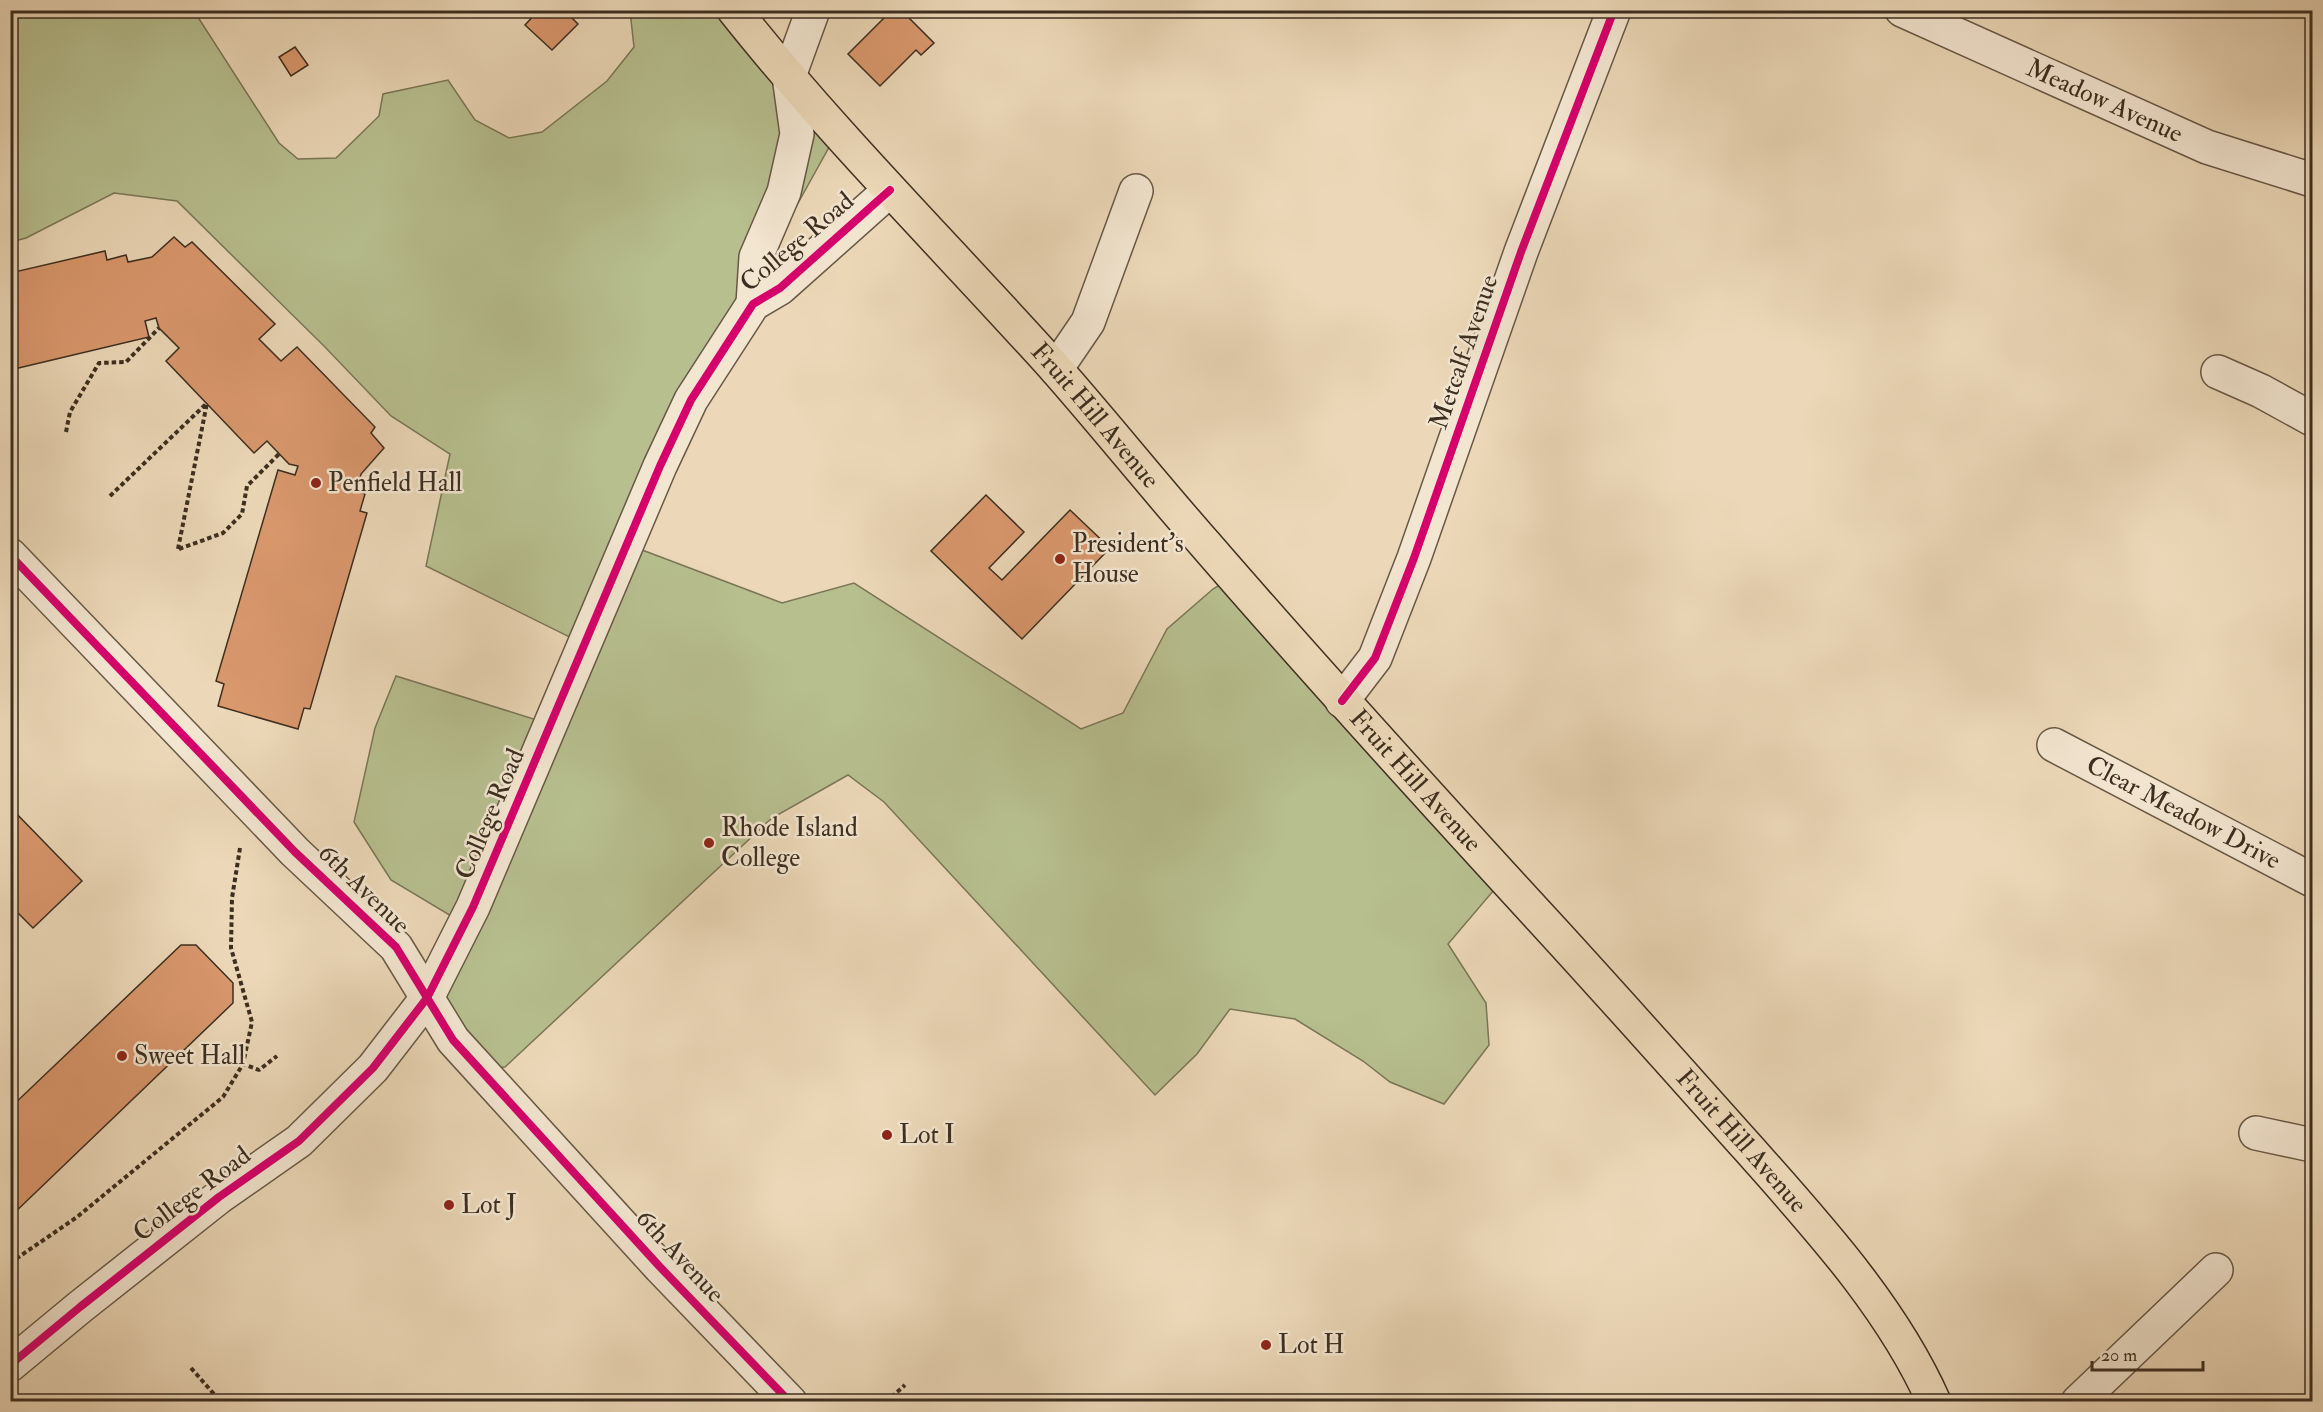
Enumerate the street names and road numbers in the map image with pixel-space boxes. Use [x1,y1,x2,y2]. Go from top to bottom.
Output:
street label: Meadow Avenue [2021,52,2188,150]
street label: College Road [733,185,861,299]
street label: Metcalf Avenue [1423,271,1505,433]
street label: Fruit Hill Avenue [1024,336,1166,495]
street label: Fruit Hill Avenue [1343,703,1489,859]
street label: College Road [448,744,532,884]
street label: Clear Meadow Drive [2081,749,2286,877]
street label: 6th Avenue [311,837,417,941]
street label: Fruit Hill Avenue [1669,1062,1814,1220]
street label: College Road [127,1139,257,1249]
street label: 6th Avenue [629,1203,731,1309]

